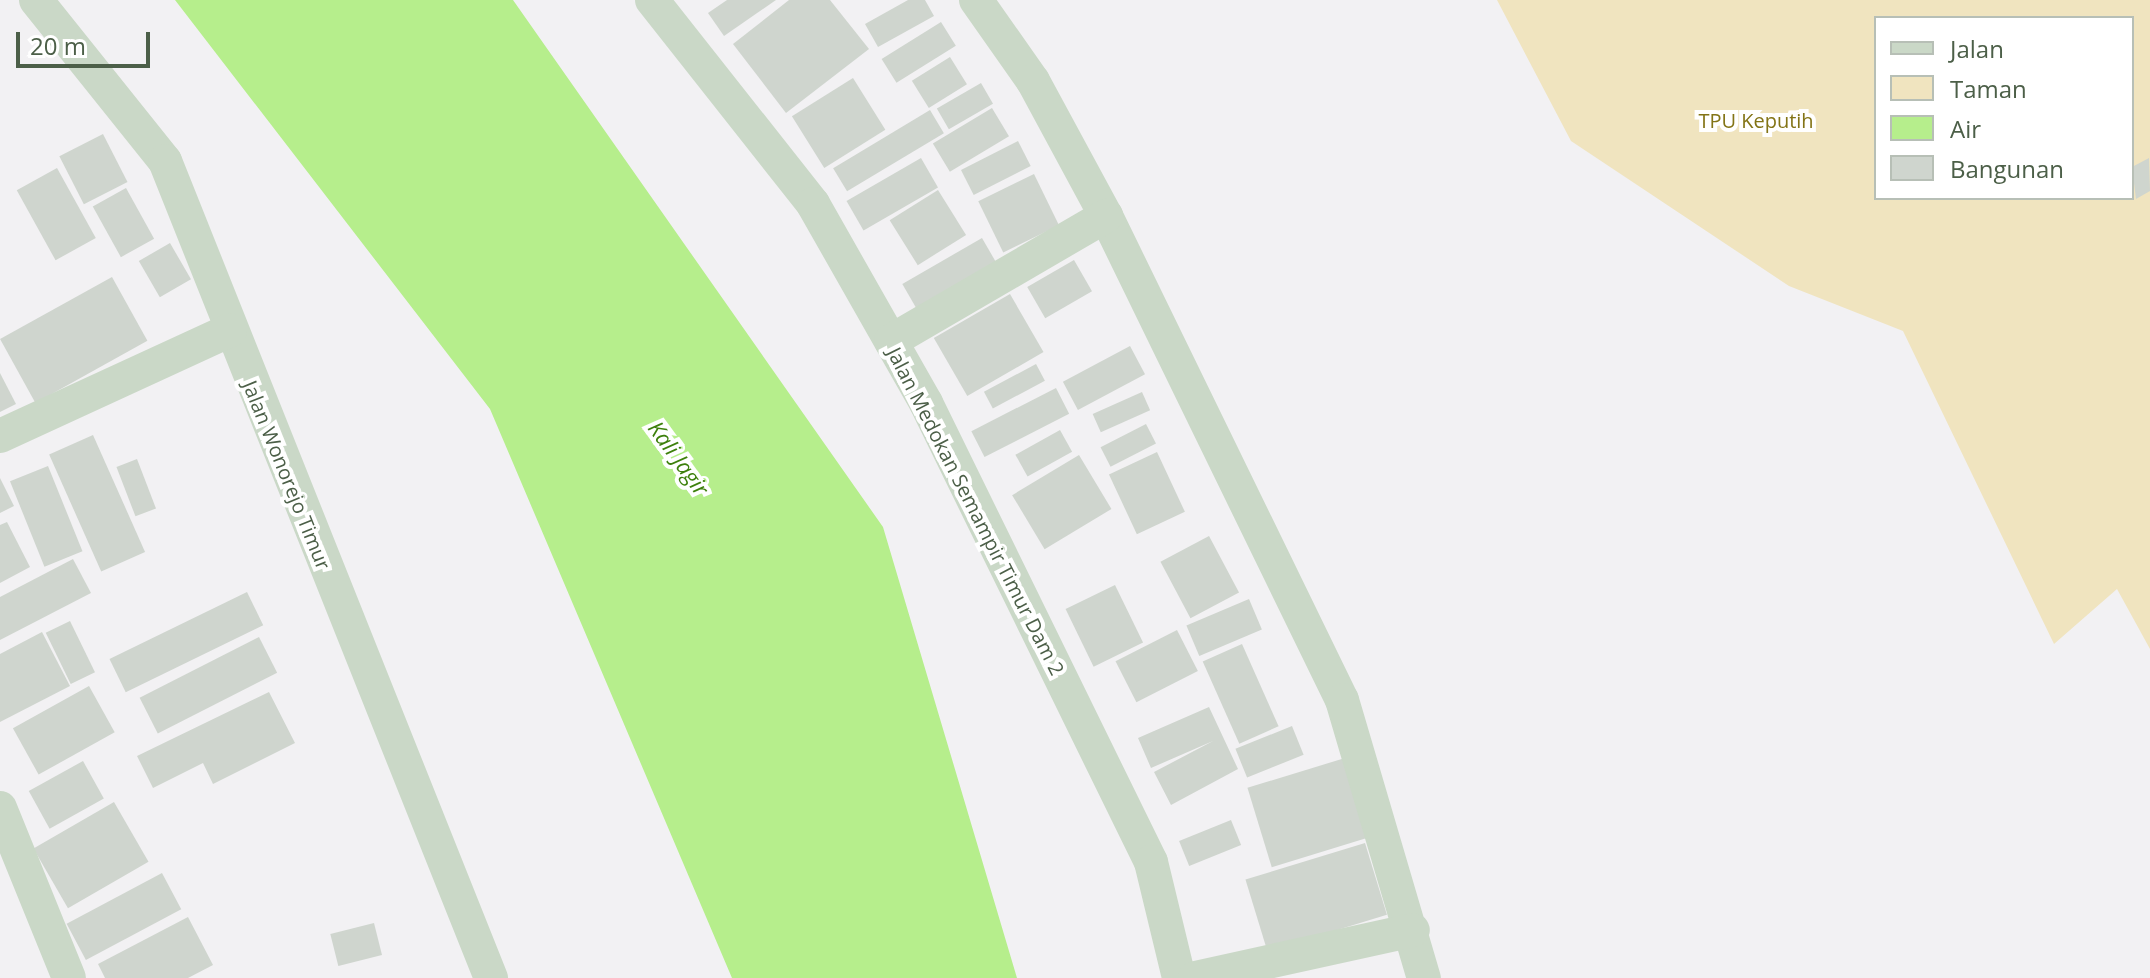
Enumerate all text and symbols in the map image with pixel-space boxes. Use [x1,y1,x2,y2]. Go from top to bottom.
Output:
scale bar [20,16,154,66]
legend [1874,16,2134,200]
text: 20 m [30,29,86,62]
text: Jalan [1950,32,2004,65]
text: Taman [1950,72,2027,105]
park label: TPU Keputih [1698,108,1814,132]
text: Air [1950,112,1981,145]
text: Bangunan [1950,152,2064,185]
street label: Jalan Medokan Semampir Timur Dam 2 [883,343,1069,679]
street label: Jalan Wonorejo Timur [238,377,336,573]
water label: Kali Jagir [643,416,715,500]

